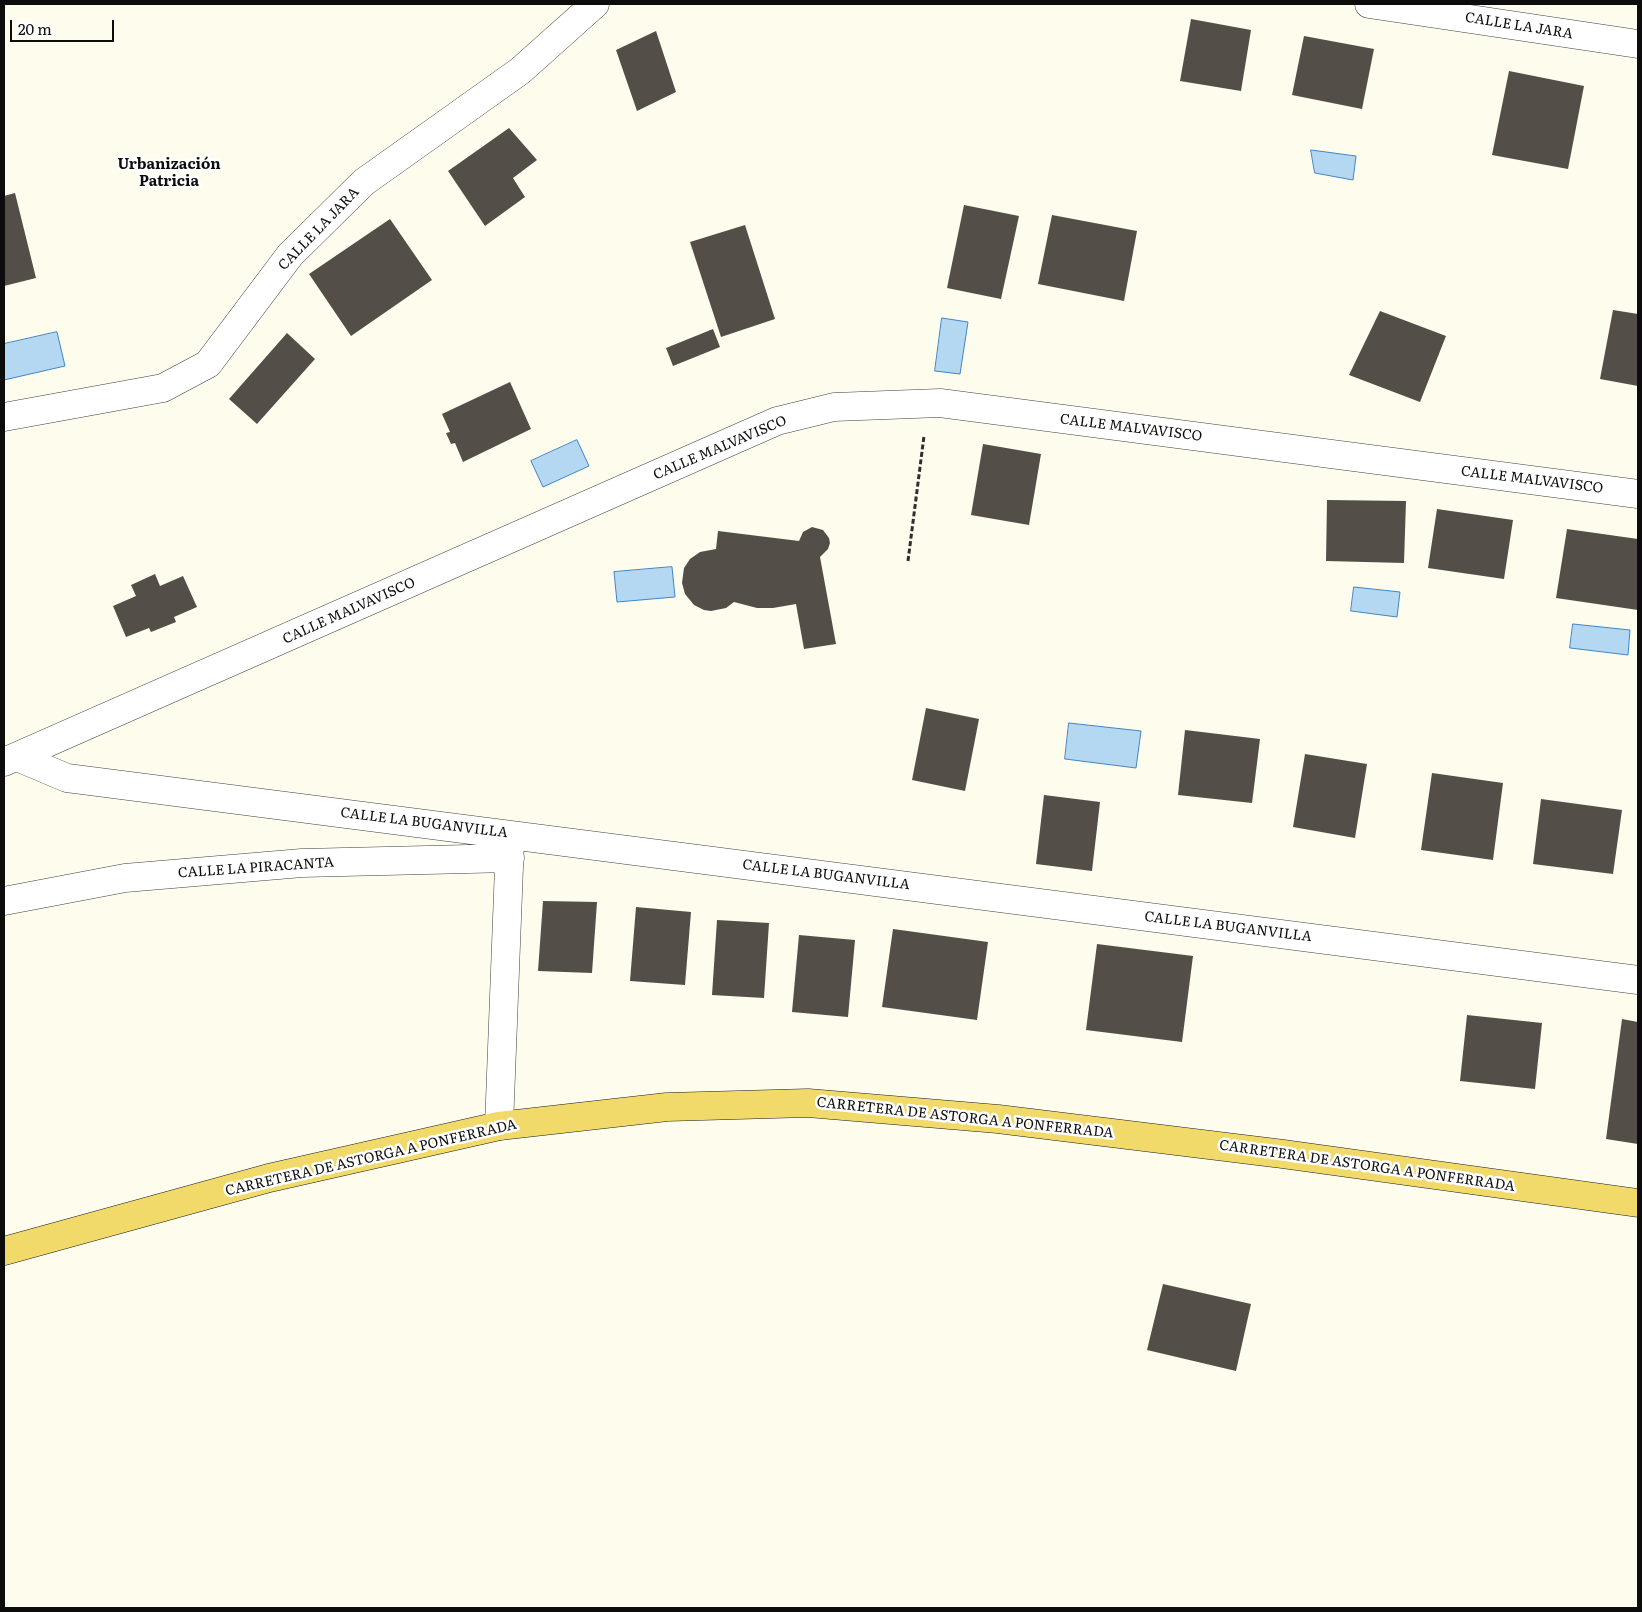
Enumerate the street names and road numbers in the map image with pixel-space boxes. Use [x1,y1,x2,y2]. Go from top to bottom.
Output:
street label: CALLE LA JARA [1464,9,1574,43]
street label: CALLE LA JARA [275,184,363,274]
street label: CALLE MALVAVISCO [1059,411,1203,445]
street label: CALLE MALVAVISCO [651,412,789,484]
street label: CALLE MALVAVISCO [1460,463,1604,497]
street label: CALLE MALVAVISCO [280,574,418,648]
street label: CALLE LA BUGANVILLA [339,804,509,842]
street label: CALLE LA PIRACANTA [177,854,335,882]
street label: CALLE LA BUGANVILLA [741,856,911,894]
street label: CALLE LA BUGANVILLA [1143,908,1313,946]
street label: CARRETERA DE ASTORGA A PONFERRADA [816,1094,1114,1142]
street label: CARRETERA DE ASTORGA A PONFERRADA [224,1116,518,1200]
street label: CARRETERA DE ASTORGA A PONFERRADA [1218,1137,1516,1195]

